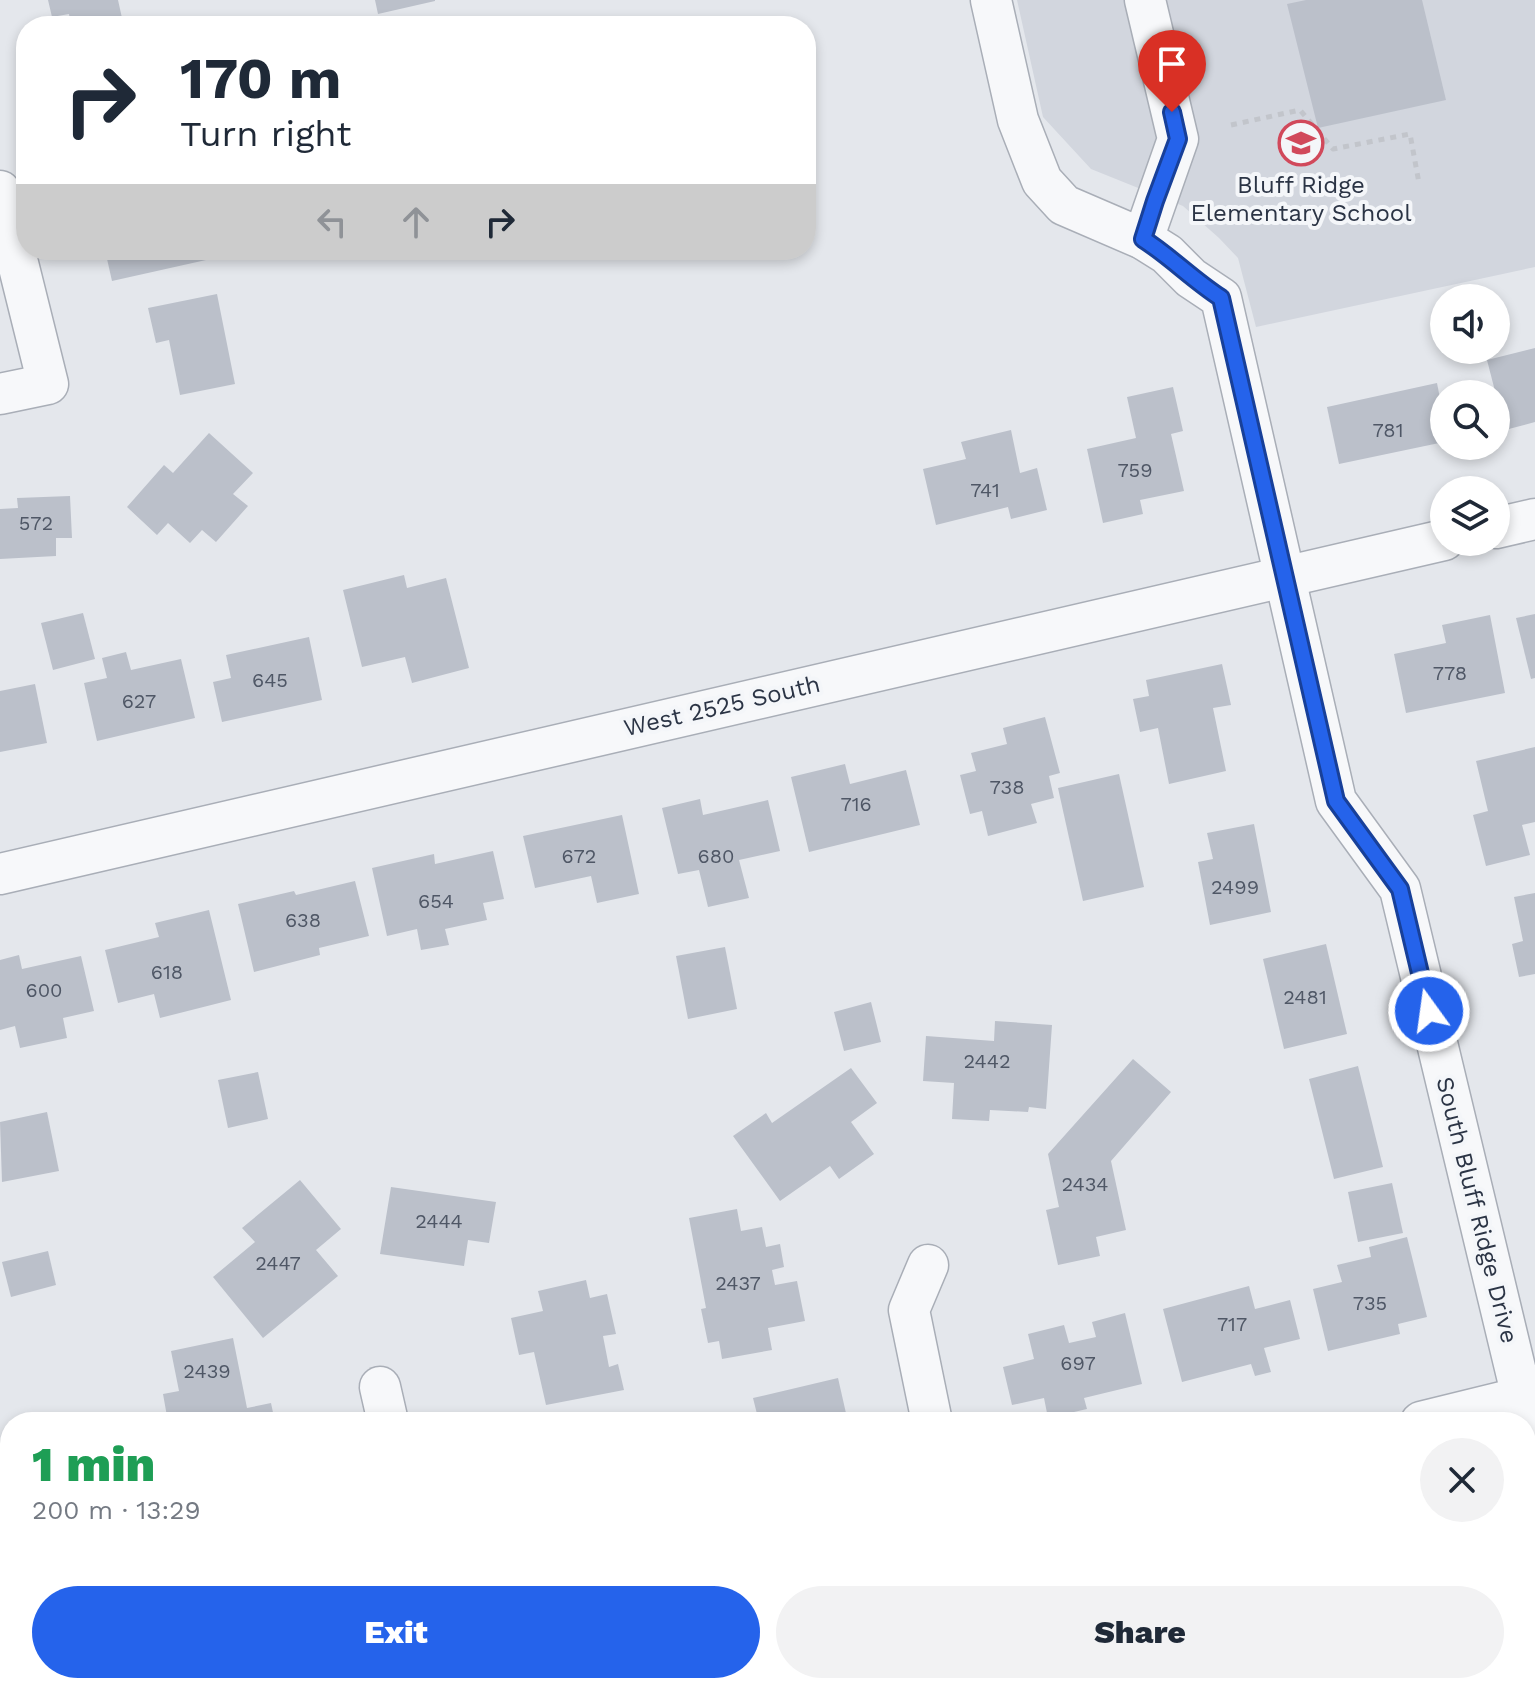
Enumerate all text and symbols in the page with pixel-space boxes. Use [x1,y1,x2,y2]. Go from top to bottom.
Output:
pin [1138,30,1206,112]
icon: arrive [1150,42,1194,86]
text: 170 m [180,46,342,112]
icon: right [48,48,152,152]
text: Turn right [180,113,351,155]
school or university icon: Bluff Ridge Elementary School [1277,119,1325,167]
place label: Bluff Ridge Elementary School [1190,171,1412,227]
icon: left [310,200,354,244]
icon: ahead [394,200,438,244]
icon: right [478,200,522,244]
map controls [1430,284,1510,556]
button: sound [1430,284,1510,364]
button: search [1430,380,1510,460]
house number: 781 [1373,418,1403,442]
house number: 759 [1117,458,1153,482]
button: layers [1430,476,1510,556]
house number: 741 [970,478,1000,502]
house number: 572 [19,511,53,535]
house number: 778 [1433,661,1467,685]
house number: 645 [252,668,288,692]
street label: West 2525 South [621,670,823,742]
house number: 627 [122,689,156,713]
house number: 738 [989,775,1025,799]
house number: 716 [840,792,872,816]
house number: 672 [562,844,596,868]
house number: 680 [698,844,734,868]
house number: 2499 [1211,875,1259,899]
house number: 654 [418,889,454,913]
house number: 638 [285,908,321,932]
house number: 618 [151,960,183,984]
position arrow [1387,969,1471,1053]
house number: 600 [25,978,63,1002]
house number: 2481 [1283,985,1327,1009]
house number: 2442 [963,1049,1011,1073]
street label: South Bluff Ridge Drive [1430,1074,1524,1346]
house number: 2434 [1061,1172,1109,1196]
house number: 2444 [415,1209,463,1233]
house number: 2447 [255,1251,301,1275]
house number: 2437 [715,1271,761,1295]
house number: 735 [1353,1291,1387,1315]
house number: 717 [1217,1312,1247,1336]
house number: 697 [1060,1351,1096,1375]
house number: 2439 [183,1359,231,1383]
text: 1 min [32,1436,155,1493]
button: close [1420,1438,1504,1522]
text: 200 m · 13:29 [32,1495,200,1525]
button: Exit [32,1586,760,1678]
button: Share [776,1586,1504,1678]

